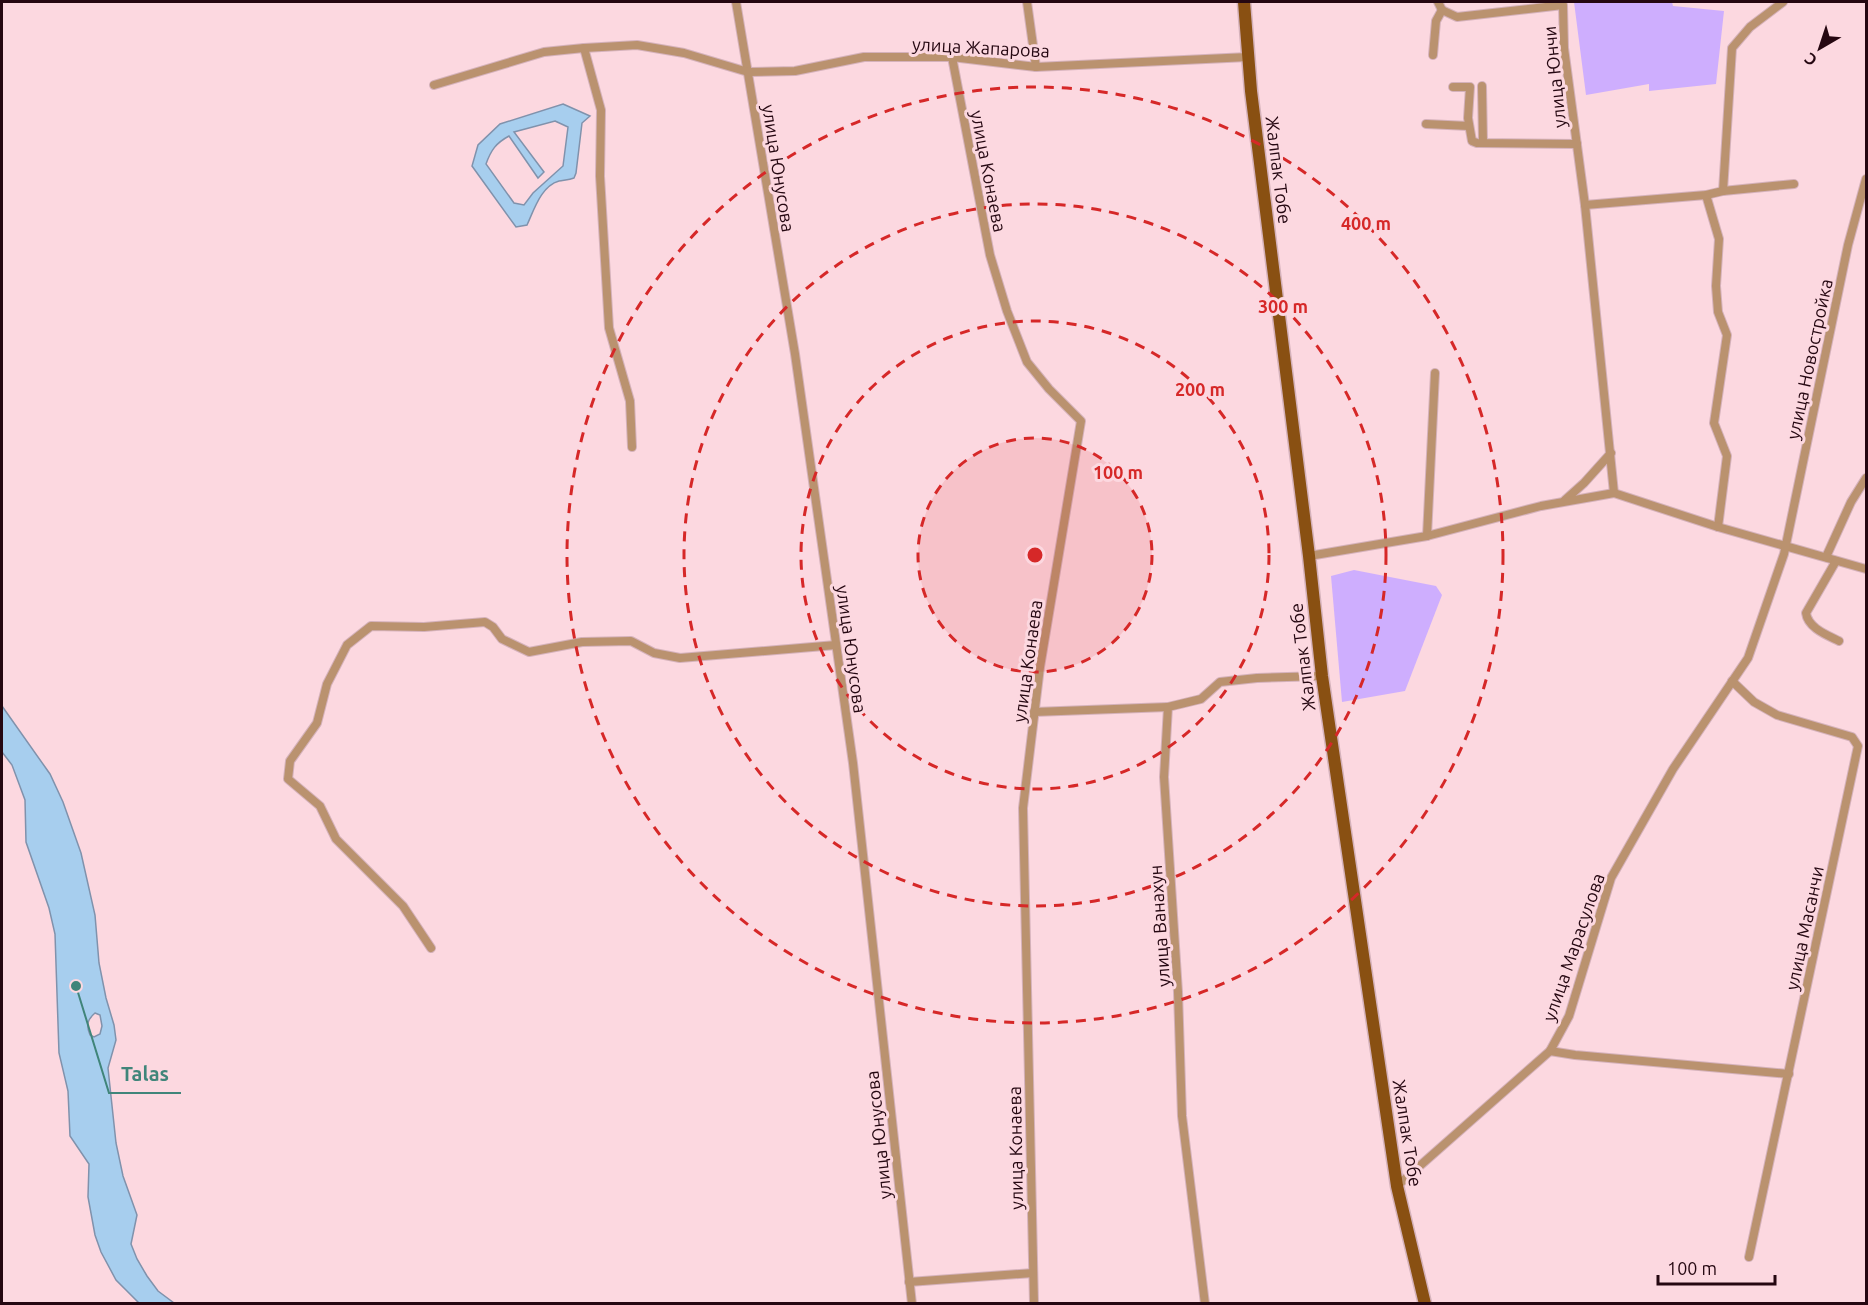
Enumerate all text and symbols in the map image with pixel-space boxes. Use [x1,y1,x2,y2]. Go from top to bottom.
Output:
north arrow [1790,18,1850,78]
street label: улица Юнчи [1539,25,1569,129]
street label: улица Жапарова [912,33,1050,61]
text: С [1801,49,1820,70]
street label: улица Юнусова [759,103,799,233]
street label: улица Конаева [967,108,1011,234]
street label: Жалпак Тобе [1262,115,1296,225]
text: 400 m [1341,213,1391,233]
street label: улица Новостройка [1782,277,1836,441]
text: 300 m [1258,296,1308,316]
text: 200 m [1175,379,1225,399]
text: 100 m [1093,462,1143,482]
centre of rings [1025,545,1045,565]
street label: улица Юнусова [833,584,871,714]
street label: улица Конаева [1008,598,1046,724]
street label: Жалпак Тобе [1285,602,1319,712]
street label: улица Ванахун [1145,864,1173,988]
street label: улица Масанчи [1781,864,1827,992]
street label: улица Марасулова [1538,870,1608,1024]
callout: Talas [109,1055,181,1093]
text: Talas [121,1062,169,1085]
street label: улица Юнусова [861,1070,895,1200]
street label: Жалпак Тобе [1390,1078,1426,1188]
street label: улица Конаева [1004,1086,1026,1210]
scale bar [1658,1248,1775,1286]
text: 100 m [1667,1258,1717,1278]

